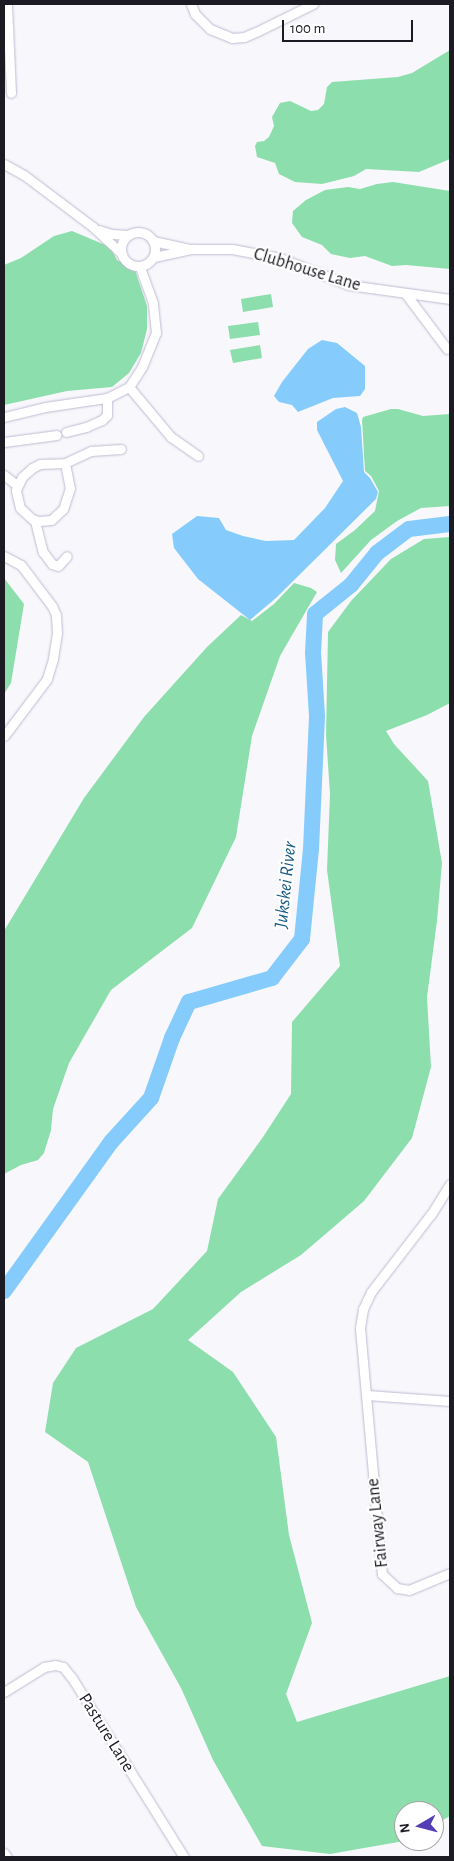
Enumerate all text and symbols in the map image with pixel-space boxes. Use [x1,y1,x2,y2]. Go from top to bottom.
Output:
scale bar [284,10,415,42]
text: 100 m [290,21,325,36]
street label: Clubhouse Lane [251,243,363,297]
water label: Jukskei River [270,841,302,929]
street label: Fairway Lane [363,1477,393,1569]
street label: Pasture Lane [73,1690,139,1776]
north arrow [394,1801,444,1851]
text: N [398,1822,413,1834]

